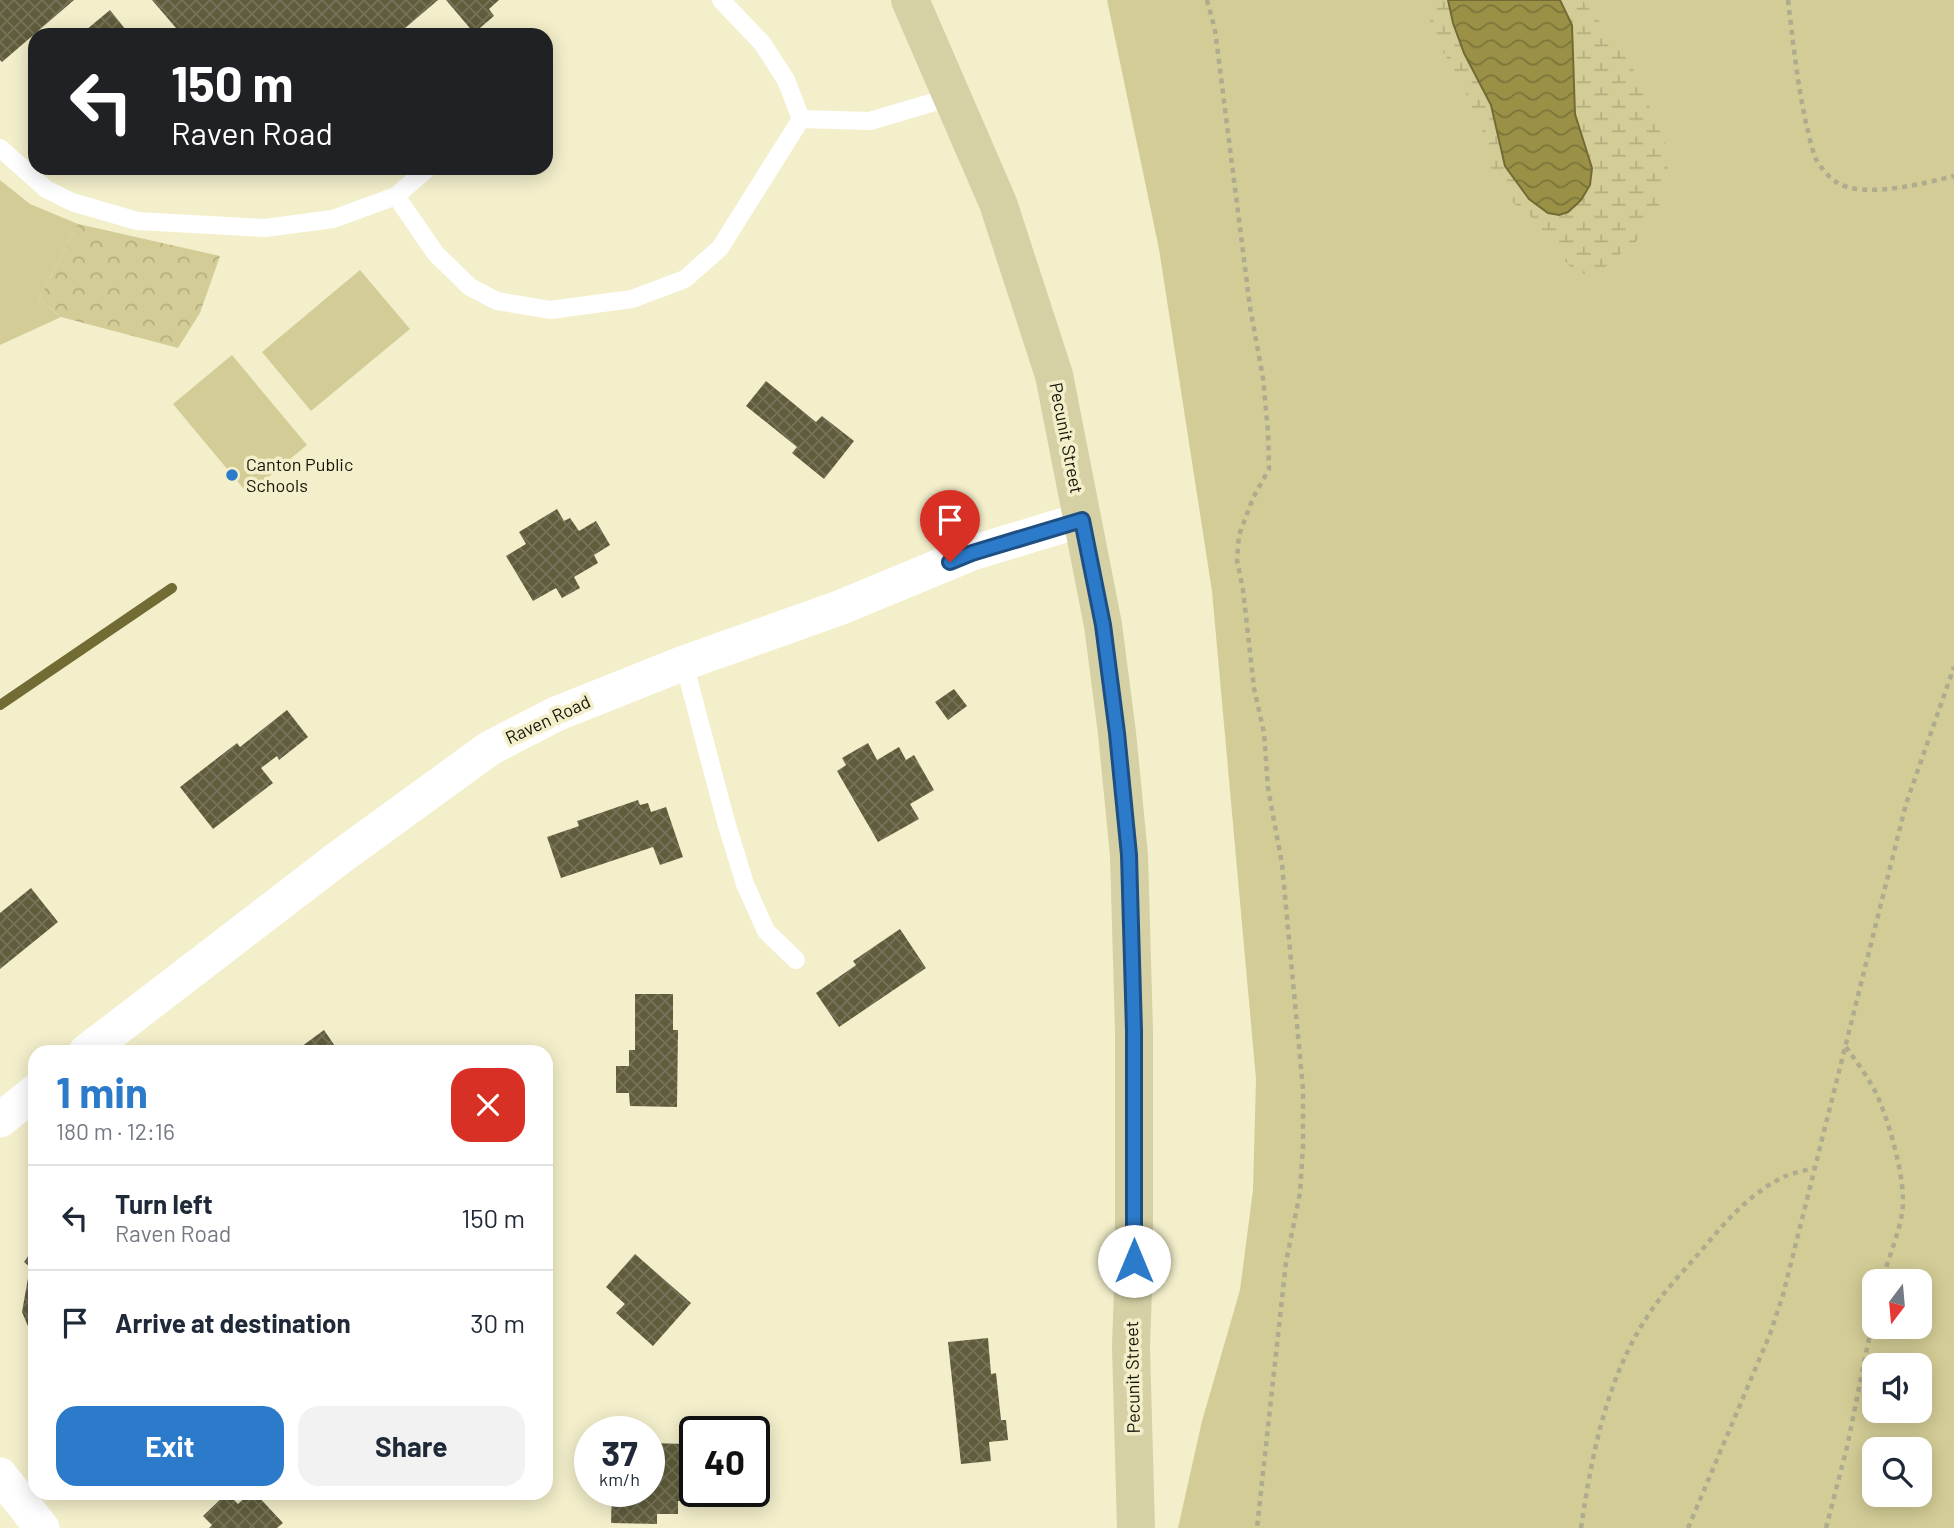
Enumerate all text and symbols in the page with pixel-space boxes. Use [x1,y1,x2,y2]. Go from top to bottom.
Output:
text: 150 m [171,53,293,112]
icon: left [56,56,147,147]
text: Raven Road [171,113,333,151]
street label: Pecunit Street [1045,380,1089,495]
place label: Canton Public Schools [246,453,353,496]
marker: Canton Public Schools [224,467,240,483]
pin [920,490,980,562]
icon: arrive [931,501,969,539]
street label: Raven Road [502,690,593,748]
text: 1 min [56,1066,148,1116]
button: close [451,1068,525,1142]
text: 180 m · 12:16 [56,1117,175,1145]
text: Turn left [115,1188,213,1219]
icon: left [56,1199,94,1237]
text: 150 m [461,1202,525,1233]
text: Raven Road [115,1219,231,1247]
position arrow [1097,1224,1171,1298]
north arrow [1862,1269,1932,1339]
map controls [1862,1269,1932,1507]
icon: arrive [56,1304,94,1342]
text: Arrive at destination [115,1307,351,1338]
text: 30 m [470,1307,525,1338]
street label: Pecunit Street [1120,1321,1144,1433]
button: sound [1862,1353,1932,1423]
button: Exit [56,1406,284,1486]
button: Share [298,1406,525,1486]
speed limit sign: 40 [679,1416,770,1507]
text: 37 [601,1431,638,1473]
button: search [1862,1437,1932,1507]
text: km/h [599,1468,640,1490]

